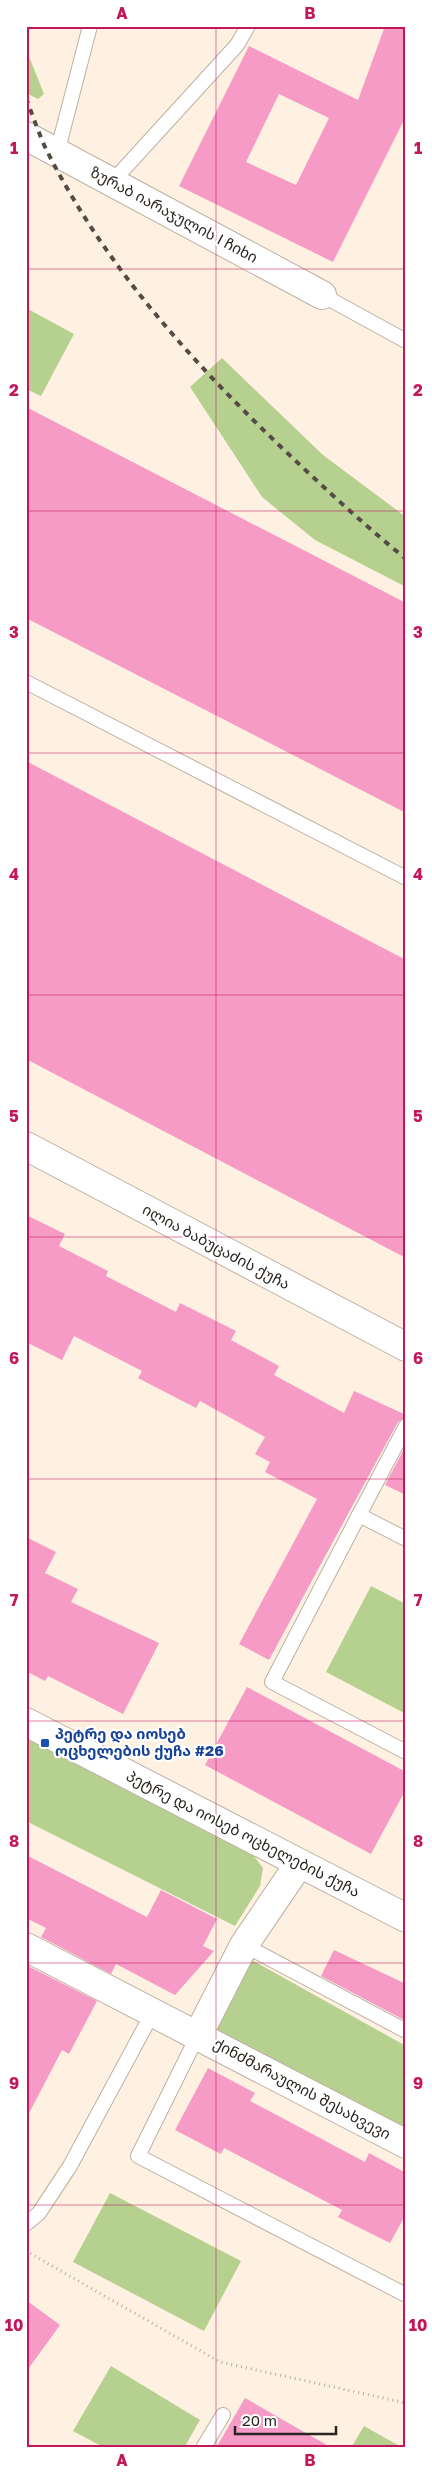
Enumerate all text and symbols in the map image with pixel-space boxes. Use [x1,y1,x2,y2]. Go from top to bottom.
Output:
text: A [116,3,128,23]
text: B [304,3,316,23]
text: 1 [10,138,18,158]
text: 1 [414,138,422,158]
street label: ზურაბ იარაჯულის I ჩიხი [87,162,261,267]
text: 2 [9,380,19,400]
text: 2 [413,380,423,400]
text: 3 [9,622,19,642]
text: 3 [413,622,423,642]
text: 4 [9,864,19,884]
text: 4 [413,864,423,884]
text: 5 [9,1106,19,1126]
text: 5 [413,1106,423,1126]
street label: ილია ბაბუცაძის ქუჩა [139,1200,293,1294]
text: 6 [9,1348,19,1368]
text: 6 [413,1348,423,1368]
text: 7 [10,1590,19,1610]
text: 7 [414,1590,423,1610]
place label: პეტრე და იოსებ ოცხელების ქუჩა #26 [55,1724,224,1760]
marker: პეტრე და იოსებ ოცხელების ქუჩა #26 [39,1737,51,1749]
street label: პეტრე და იოსებ ოცხელების ქუჩა [123,1766,363,1901]
text: 8 [9,1831,19,1851]
text: 8 [413,1831,423,1851]
street label: ქინძმარაულის შესახვევი [210,2034,394,2143]
text: 9 [9,2073,19,2093]
text: 9 [413,2073,423,2093]
text: 10 [5,2315,23,2335]
text: 10 [409,2315,427,2335]
scale bar [235,2404,336,2436]
text: 20 m [242,2411,277,2429]
text: A [116,2450,128,2470]
text: B [304,2450,316,2470]

